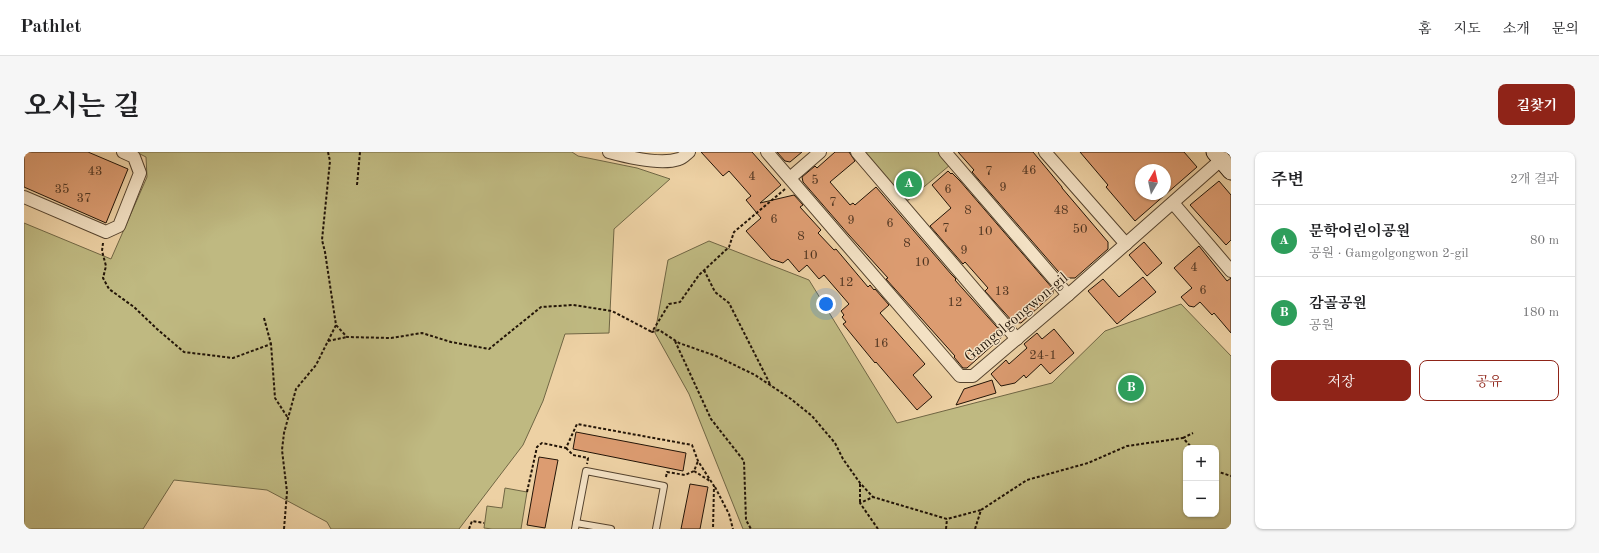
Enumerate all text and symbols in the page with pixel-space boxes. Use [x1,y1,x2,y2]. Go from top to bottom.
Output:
text: Pathlet [20,18,81,37]
text: 홈 [1418,22,1432,36]
text: 지도 [1454,22,1481,36]
text: 소개 [1503,22,1530,36]
text: 문의 [1552,22,1579,36]
button: 길찾기 [1498,84,1575,125]
text: 오시는 길 [24,94,140,122]
house number: 46 [1021,164,1037,177]
north arrow [1135,164,1171,200]
house number: 43 [87,165,103,178]
house number: 7 [985,165,993,178]
pin: A [896,169,922,199]
house number: 4 [748,170,756,183]
text: 주변 [1271,172,1304,189]
text: 2개 결과 [1510,173,1559,186]
house number: 5 [811,174,819,187]
house number: 9 [999,181,1007,194]
house number: 35 [54,183,70,196]
house number: 6 [944,183,952,196]
house number: 37 [76,192,92,205]
house number: 7 [829,196,837,209]
house number: 8 [964,204,972,217]
house number: 48 [1053,204,1069,217]
house number: 6 [770,213,778,226]
house number: 9 [847,214,855,227]
house number: 6 [886,217,894,230]
house number: 7 [942,222,950,235]
house number: 50 [1072,223,1088,236]
house number: 10 [977,225,993,238]
text: 문학어린이공원 [1309,225,1410,240]
house number: 8 [797,230,805,243]
text: A [1279,234,1289,247]
text: 80 m [1530,234,1559,247]
house number: 8 [903,237,911,250]
house number: 9 [960,244,968,257]
text: 공원 · Gamgolgongwon 2-gil [1309,247,1469,260]
house number: 10 [802,249,818,262]
house number: 10 [914,256,930,269]
house number: 4 [1190,261,1198,274]
street label: Gamgolgongwon-gil [962,271,1071,366]
house number: 12 [838,276,854,289]
house number: 6 [1199,284,1207,297]
house number: 13 [994,285,1010,298]
your location [816,294,836,314]
house number: 12 [947,296,963,309]
text: 감골공원 [1309,297,1367,312]
text: B [1279,306,1289,319]
text: 180 m [1522,306,1559,319]
text: 공원 [1309,319,1334,332]
house number: 16 [873,337,889,350]
house number: 24-1 [1029,349,1057,362]
button: 저장 [1271,360,1411,401]
button: 공유 [1419,360,1559,401]
pin: B [1118,373,1144,403]
map controls [1183,445,1219,517]
button: + [1183,445,1219,481]
button: − [1183,481,1219,517]

